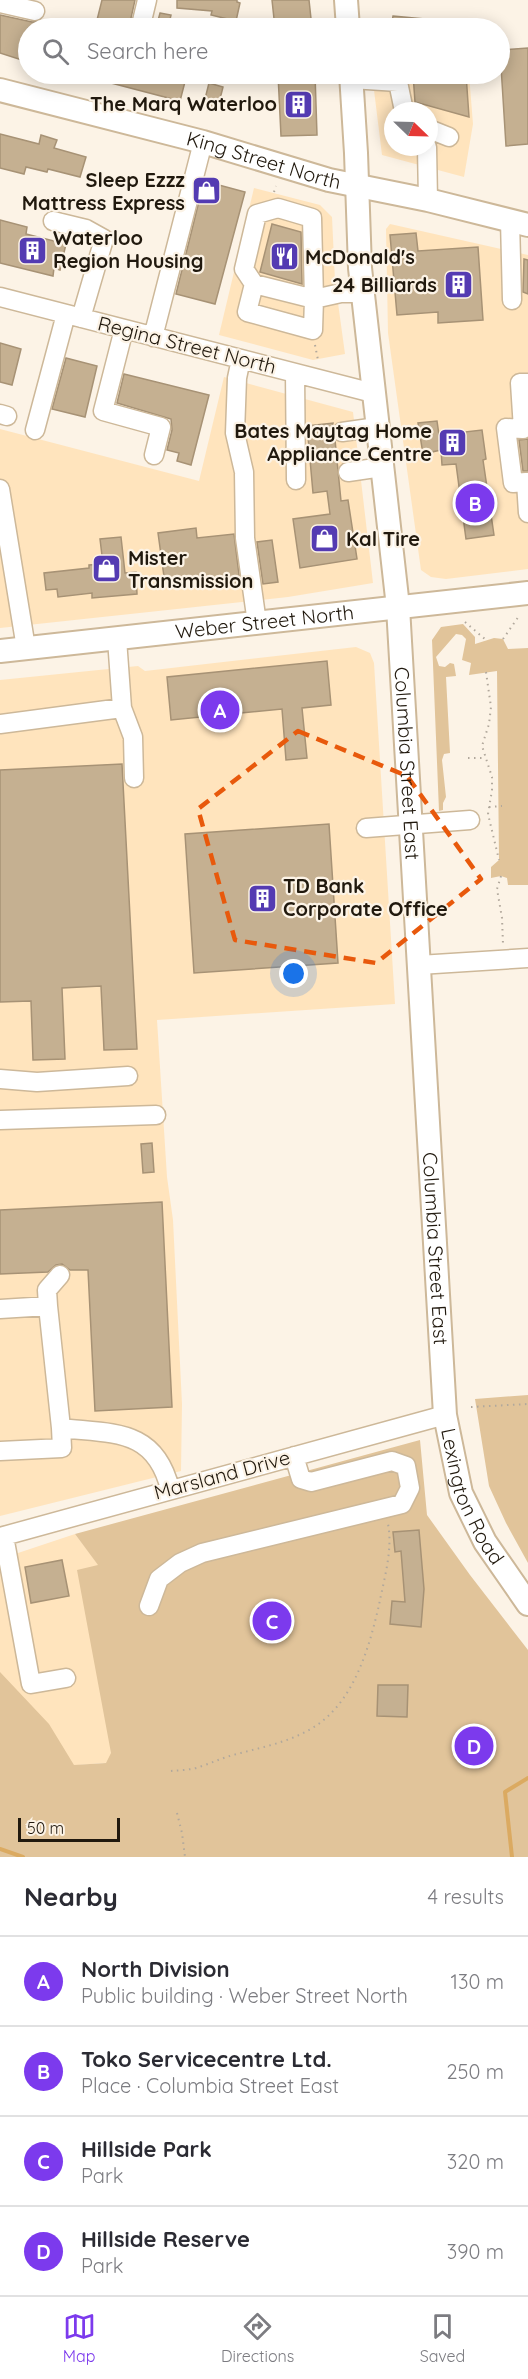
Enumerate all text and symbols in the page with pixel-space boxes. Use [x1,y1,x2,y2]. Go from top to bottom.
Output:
search box [18,18,510,84]
icon: search [39,35,72,68]
text: Search here [87,37,208,65]
building icon: The Marq Waterloo [282,88,314,120]
place label: The Marq Waterloo [90,91,277,116]
north arrow [384,102,438,156]
street label: King Street North [184,125,343,194]
place label: Sleep Ezzz Mattress Express [22,167,185,215]
shop icon: Sleep Ezzz Mattress Express [190,175,222,207]
place label: Waterloo Region Housing [53,225,203,273]
building icon: Waterloo Region Housing [16,234,48,266]
restaurant icon: McDonald's [268,241,300,273]
place label: McDonald's [305,244,415,269]
building icon: 24 Billiards [442,269,474,301]
place label: 24 Billiards [332,272,437,297]
street label: Regina Street North [95,310,279,379]
place label: Bates Maytag Home Appliance Centre [234,418,432,466]
building icon: Bates Maytag Home Appliance Centre [437,427,469,459]
pin: B [456,480,494,526]
shop icon: Kal Tire [309,523,341,555]
place label: Kal Tire [346,526,420,551]
place label: Mister Transmission [128,545,253,593]
shop icon: Mister Transmission [91,553,123,585]
street label: Weber Street North [174,599,355,644]
street label: Columbia Street East [390,666,426,861]
pin: A [200,688,240,732]
place label: TD Bank Corporate Office [283,873,448,921]
building icon: TD Bank Corporate Office [246,882,278,914]
your location [279,959,308,988]
street label: Columbia Street East [418,1151,454,1346]
street label: Lexington Road [436,1426,510,1569]
street label: Marsland Drive [151,1444,293,1505]
pin: C [252,1598,292,1644]
pin: D [454,1724,494,1768]
scale bar [18,1815,120,1842]
text: 50 m [27,1818,64,1838]
text: Nearby [24,1880,118,1913]
text: 4 results [428,1884,504,1909]
text: North Division [81,1955,230,1983]
text: A [37,1969,50,1994]
text: 130 m [451,1969,504,1994]
text: Public building · Weber Street North [81,1983,408,2008]
text: Toko Servicecentre Ltd. [81,2045,332,2073]
text: B [37,2059,50,2084]
text: 250 m [446,2059,504,2084]
text: Place · Columbia Street East [81,2073,339,2098]
text: Hillside Park [81,2135,212,2163]
text: C [37,2149,50,2174]
text: 320 m [447,2149,504,2174]
text: Park [81,2163,123,2188]
text: Hillside Reserve [81,2225,250,2253]
text: D [36,2239,51,2264]
text: 390 m [447,2239,504,2264]
text: Park [81,2253,123,2278]
tab: Map [63,2310,96,2366]
tab: Directions [221,2310,294,2366]
tab: Saved [420,2310,465,2366]

